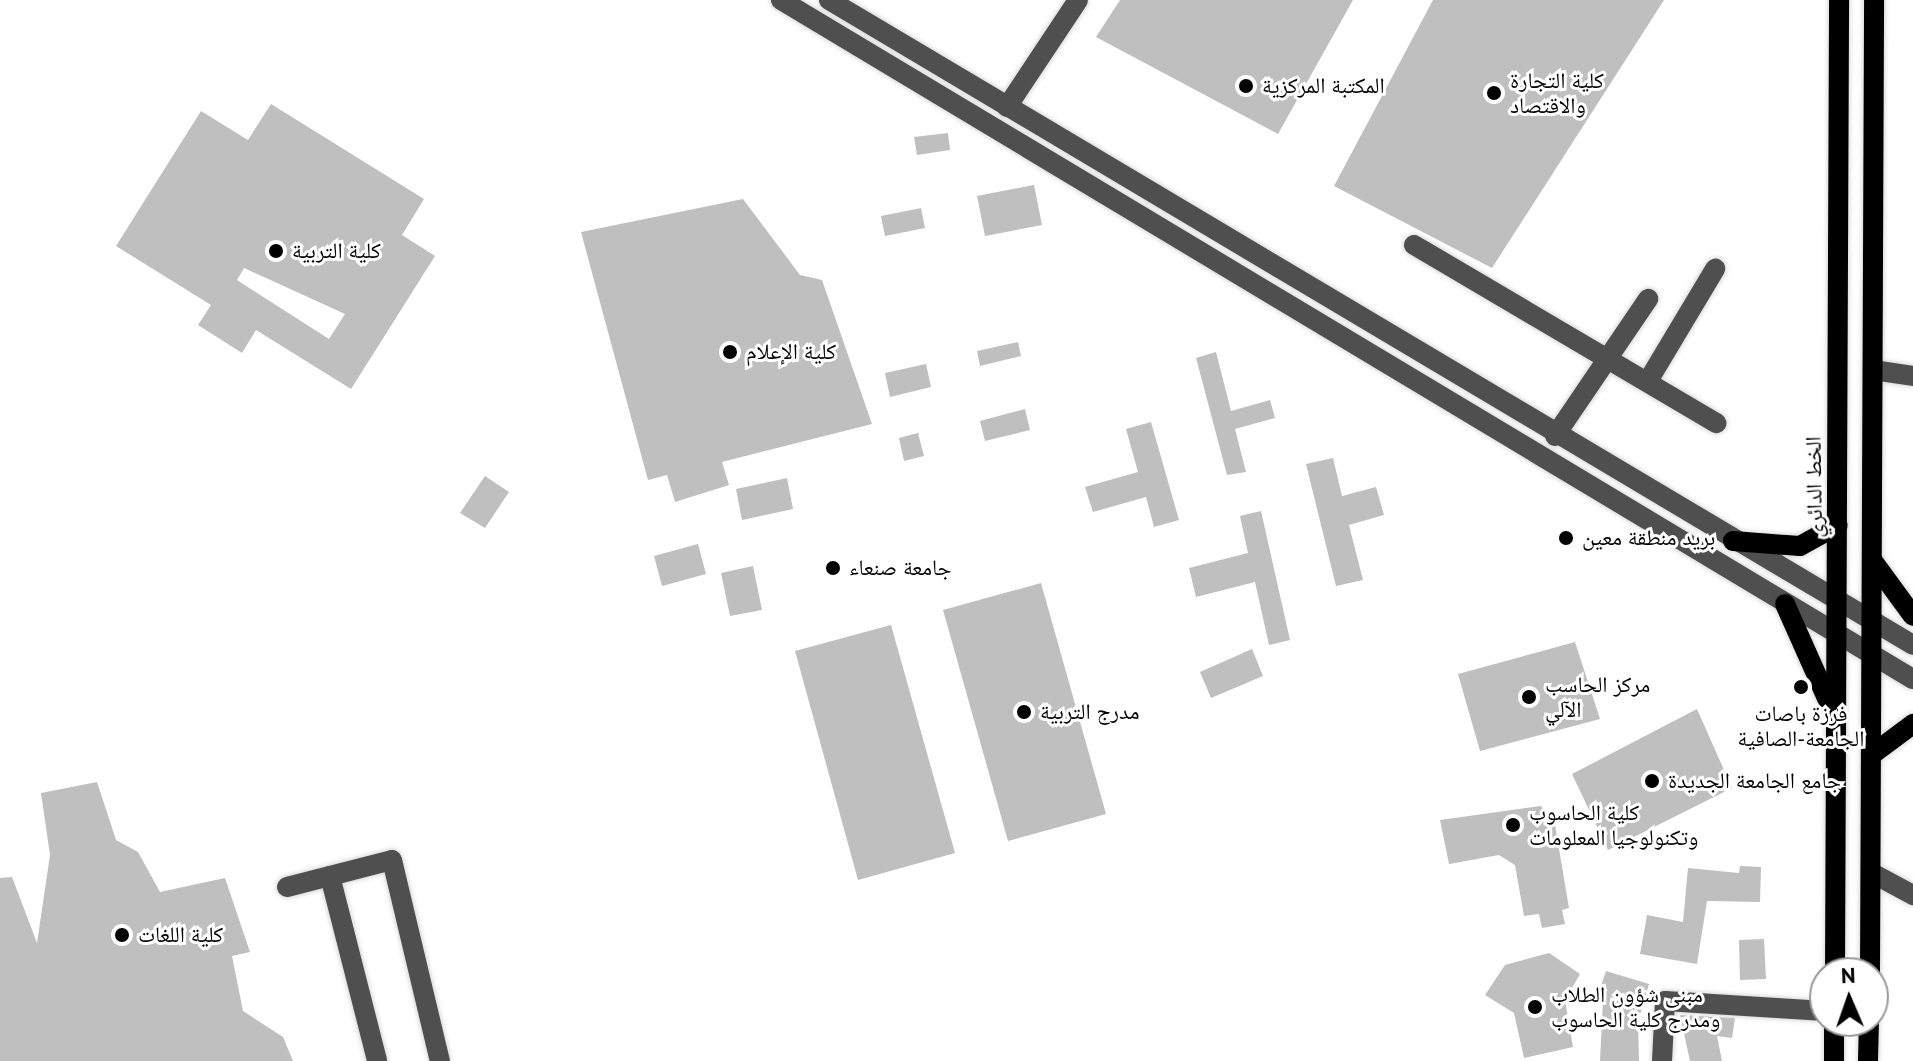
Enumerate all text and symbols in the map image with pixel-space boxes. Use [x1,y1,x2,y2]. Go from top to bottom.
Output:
place label: كلية التجارة والاقتصاد [1510,67,1604,118]
place label: المكتبة المركزية [1262,73,1385,99]
marker: المكتبة المركزية [1237,77,1255,95]
marker: كلية التجارة والاقتصاد [1485,84,1503,102]
place label: كلية التربية [292,238,381,264]
marker: كلية التربية [267,242,285,260]
place label: كلية الإعلام [746,339,836,365]
marker: كلية الإعلام [721,343,739,361]
street label: الخط الدائري [1800,436,1828,538]
place label: بريد منطقة معين [1582,525,1715,551]
marker: بريد منطقة معين [1557,529,1575,547]
place label: جامعة صنعاء [849,555,952,581]
marker: جامعة صنعاء [824,559,842,577]
place label: مركز الحاسب الآلي [1545,671,1650,722]
marker: فرزة باصات الجامعة-الصافية [1792,678,1810,696]
marker: مركز الحاسب الآلي [1520,688,1538,706]
place label: مدرج التربية [1040,699,1139,725]
place label: فرزة باصات الجامعة-الصافية [1738,700,1864,752]
marker: مدرج التربية [1015,703,1033,721]
place label: جامع الجامعة الجديدة [1668,768,1841,794]
marker: جامع الجامعة الجديدة [1643,772,1661,790]
place label: كلية الحاسوب وتكنولوجيا المعلومات [1529,799,1698,850]
marker: كلية الحاسوب وتكنولوجيا المعلومات [1504,816,1522,834]
place label: كلية اللغات [138,922,223,948]
marker: كلية اللغات [113,926,131,944]
north arrow [1809,957,1889,1037]
text: N [1841,961,1856,989]
place label: مبنى شؤون الطلاب ومدرج كلية الحاسوب [1551,981,1720,1032]
marker: مبنى شؤون الطلاب ومدرج كلية الحاسوب [1526,998,1544,1016]

